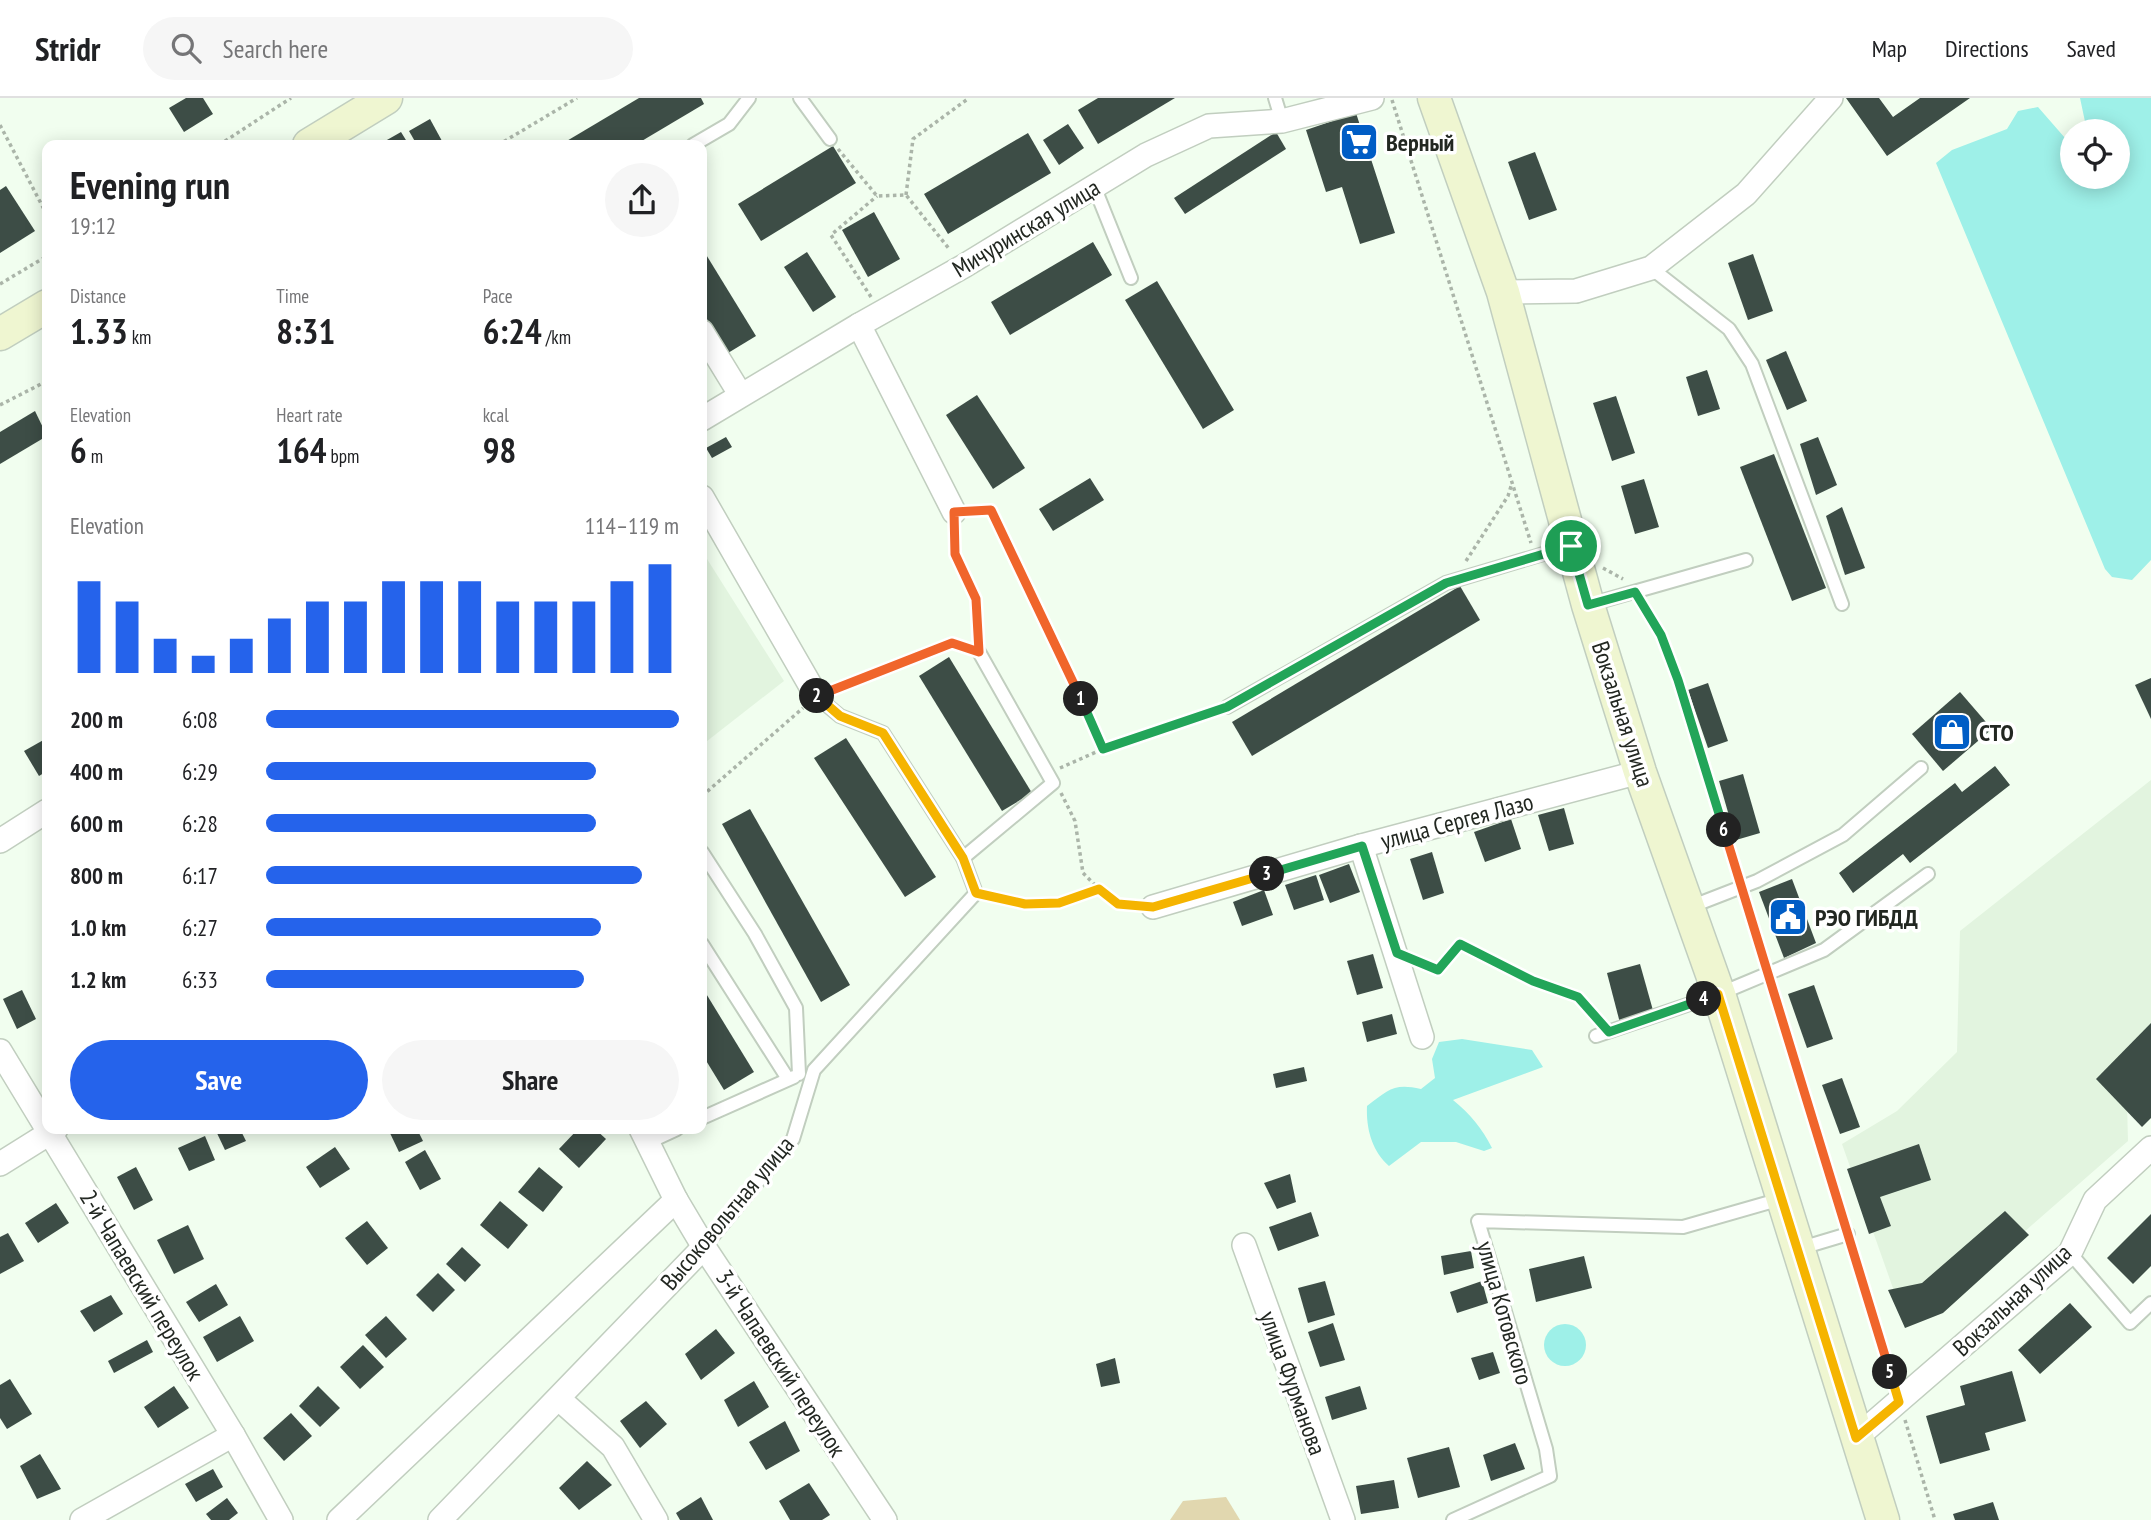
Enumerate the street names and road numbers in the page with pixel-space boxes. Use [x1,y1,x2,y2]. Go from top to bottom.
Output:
street label: Мичуринская улица [947,172,1105,284]
street label: Вокзальная улица [1585,637,1661,791]
street label: улица Сергея Лазо [1377,786,1537,856]
street label: Высоковольтная улица [654,1130,800,1296]
street label: 2-й Чапаевский переулок [73,1184,211,1386]
street label: Вокзальная улица [1946,1237,2078,1363]
street label: улица Котовского [1470,1238,1540,1388]
street label: 3-й Чапаевский переулок [709,1264,853,1463]
street label: улица Фурманова [1253,1307,1333,1459]

